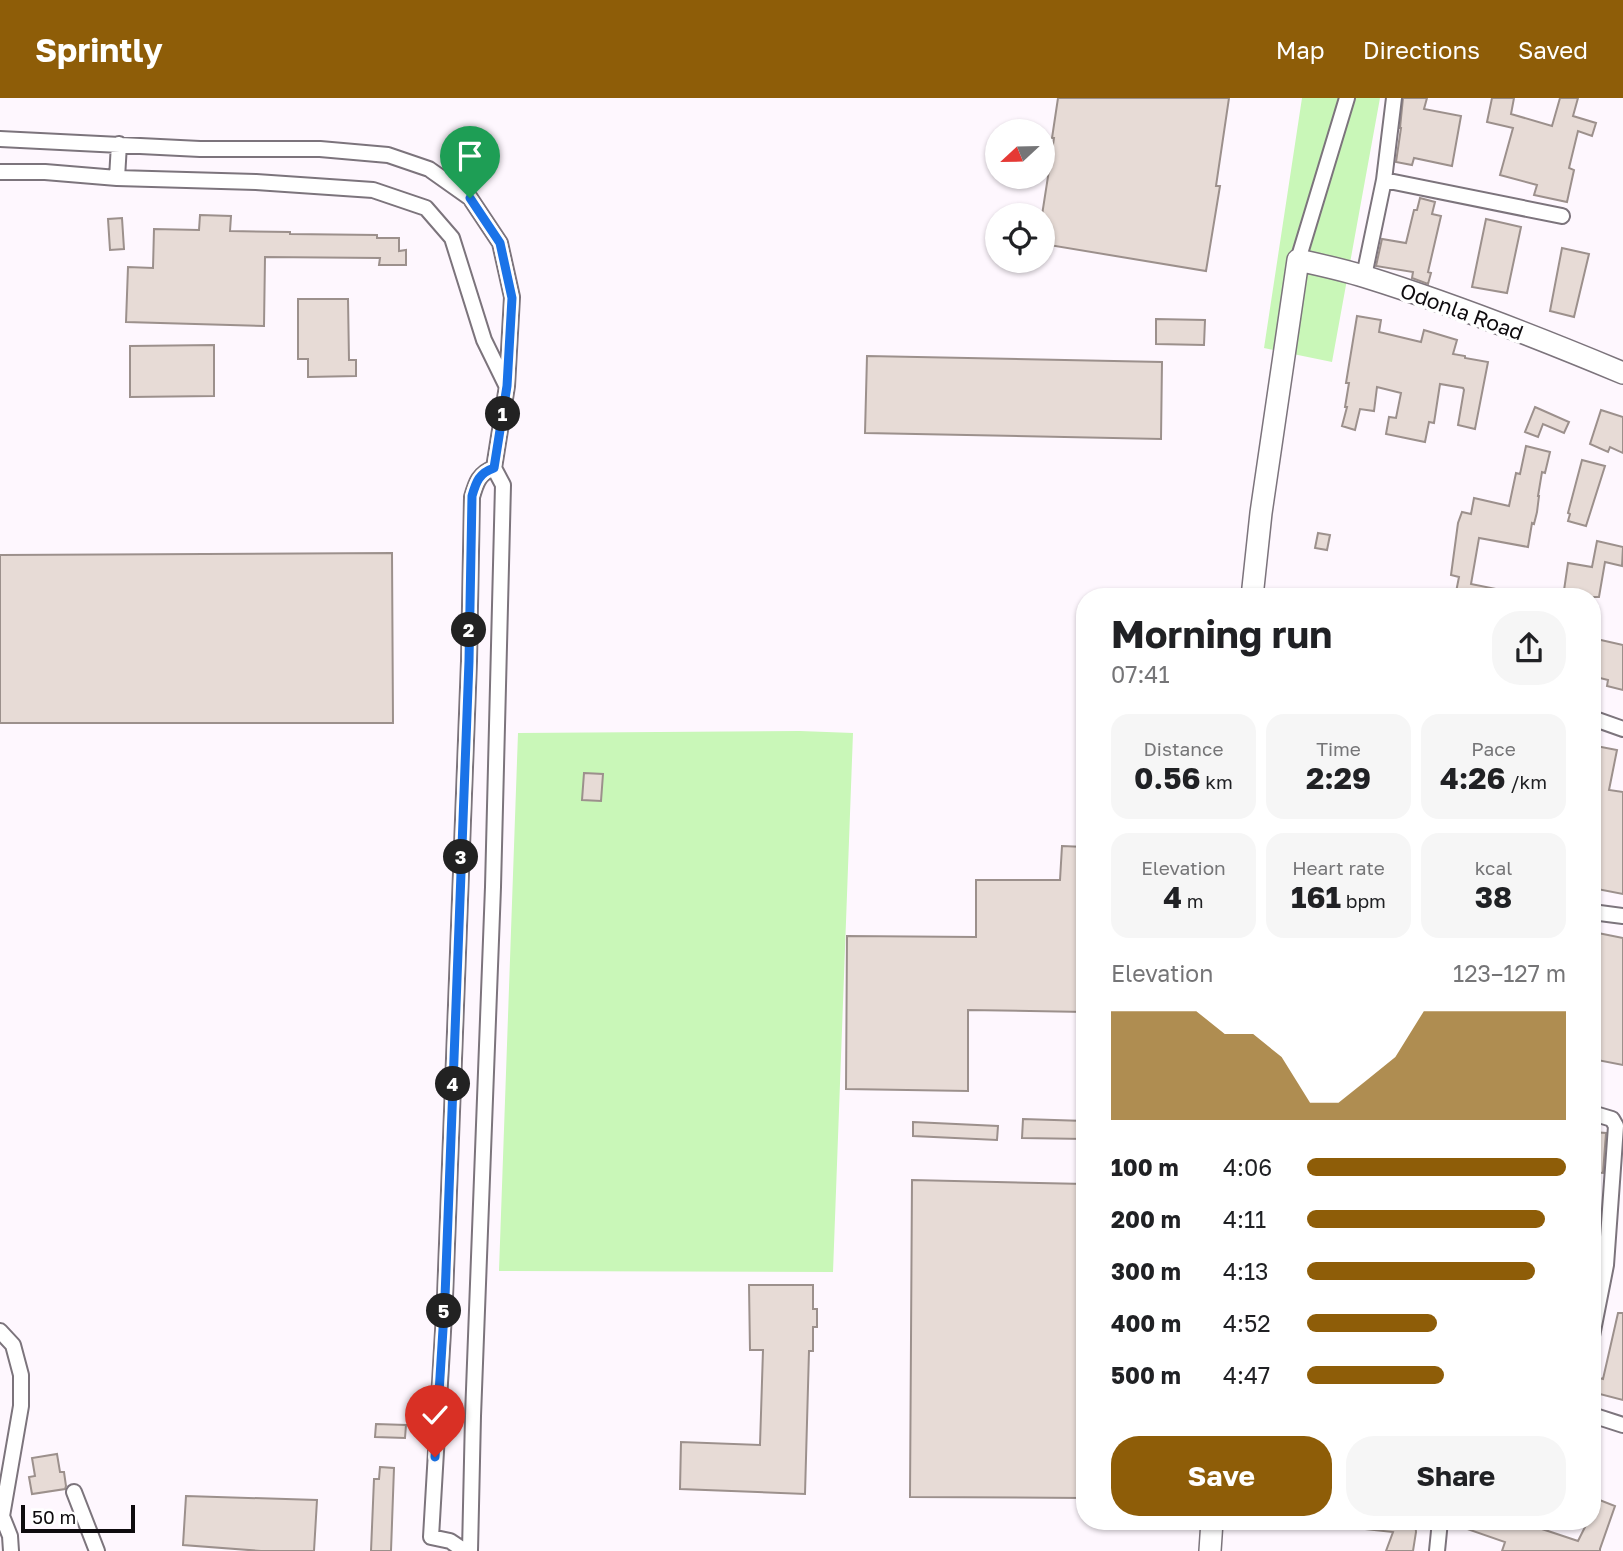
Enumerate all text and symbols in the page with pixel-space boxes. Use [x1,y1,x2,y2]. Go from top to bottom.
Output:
text: Sprintly [35,30,163,69]
text: Map [1276,35,1325,64]
text: Directions [1363,35,1480,64]
text: Saved [1518,35,1588,64]
north arrow [985,119,1055,189]
map controls [985,119,1055,273]
pin [440,126,500,198]
icon: arrive [451,137,489,175]
button: locate [985,203,1055,273]
street label: Odonla Road [1397,277,1527,345]
pin: 1 [486,396,520,432]
text: 1 [498,402,507,425]
text: Morning run [1111,611,1332,656]
button: share [1492,611,1566,685]
pin: 2 [452,612,486,648]
text: 2 [463,618,474,641]
text: 07:41 [1111,660,1170,688]
text: Distance [1144,737,1223,760]
text: Time [1316,737,1361,760]
text: Pace [1471,737,1516,760]
text: 0.56 [1134,760,1201,796]
text: 2:29 [1306,760,1371,796]
text: 4:26 [1440,760,1506,796]
text: km [1201,770,1233,793]
text: /km [1506,770,1547,793]
pin: 3 [444,840,478,874]
text: 3 [455,845,466,868]
text: Elevation [1141,856,1226,879]
text: Heart rate [1292,856,1385,879]
text: kcal [1475,856,1512,879]
text: 4 [1163,879,1182,915]
text: 161 [1291,879,1341,915]
text: 38 [1475,879,1512,915]
text: m [1182,889,1204,912]
text: bpm [1341,889,1386,912]
text: Elevation [1111,959,1213,987]
text: 123–127 m [1453,959,1566,987]
pin: 4 [435,1066,470,1102]
text: 4 [447,1072,458,1095]
text: 100 m [1111,1153,1179,1181]
text: 4:06 [1223,1153,1272,1181]
text: 200 m [1111,1205,1181,1233]
text: 4:11 [1223,1205,1266,1233]
text: 300 m [1111,1257,1181,1285]
text: 4:13 [1223,1257,1269,1285]
pin: 5 [426,1294,462,1328]
text: 5 [438,1299,449,1322]
text: 400 m [1111,1309,1181,1337]
text: 4:52 [1223,1309,1271,1337]
text: 500 m [1111,1361,1181,1389]
text: 4:47 [1223,1361,1270,1389]
pin [405,1385,465,1457]
icon: check [416,1396,454,1434]
button: Save [1111,1436,1332,1516]
button: Share [1346,1436,1566,1516]
scale bar [21,1502,135,1534]
text: 50 m [32,1505,76,1528]

